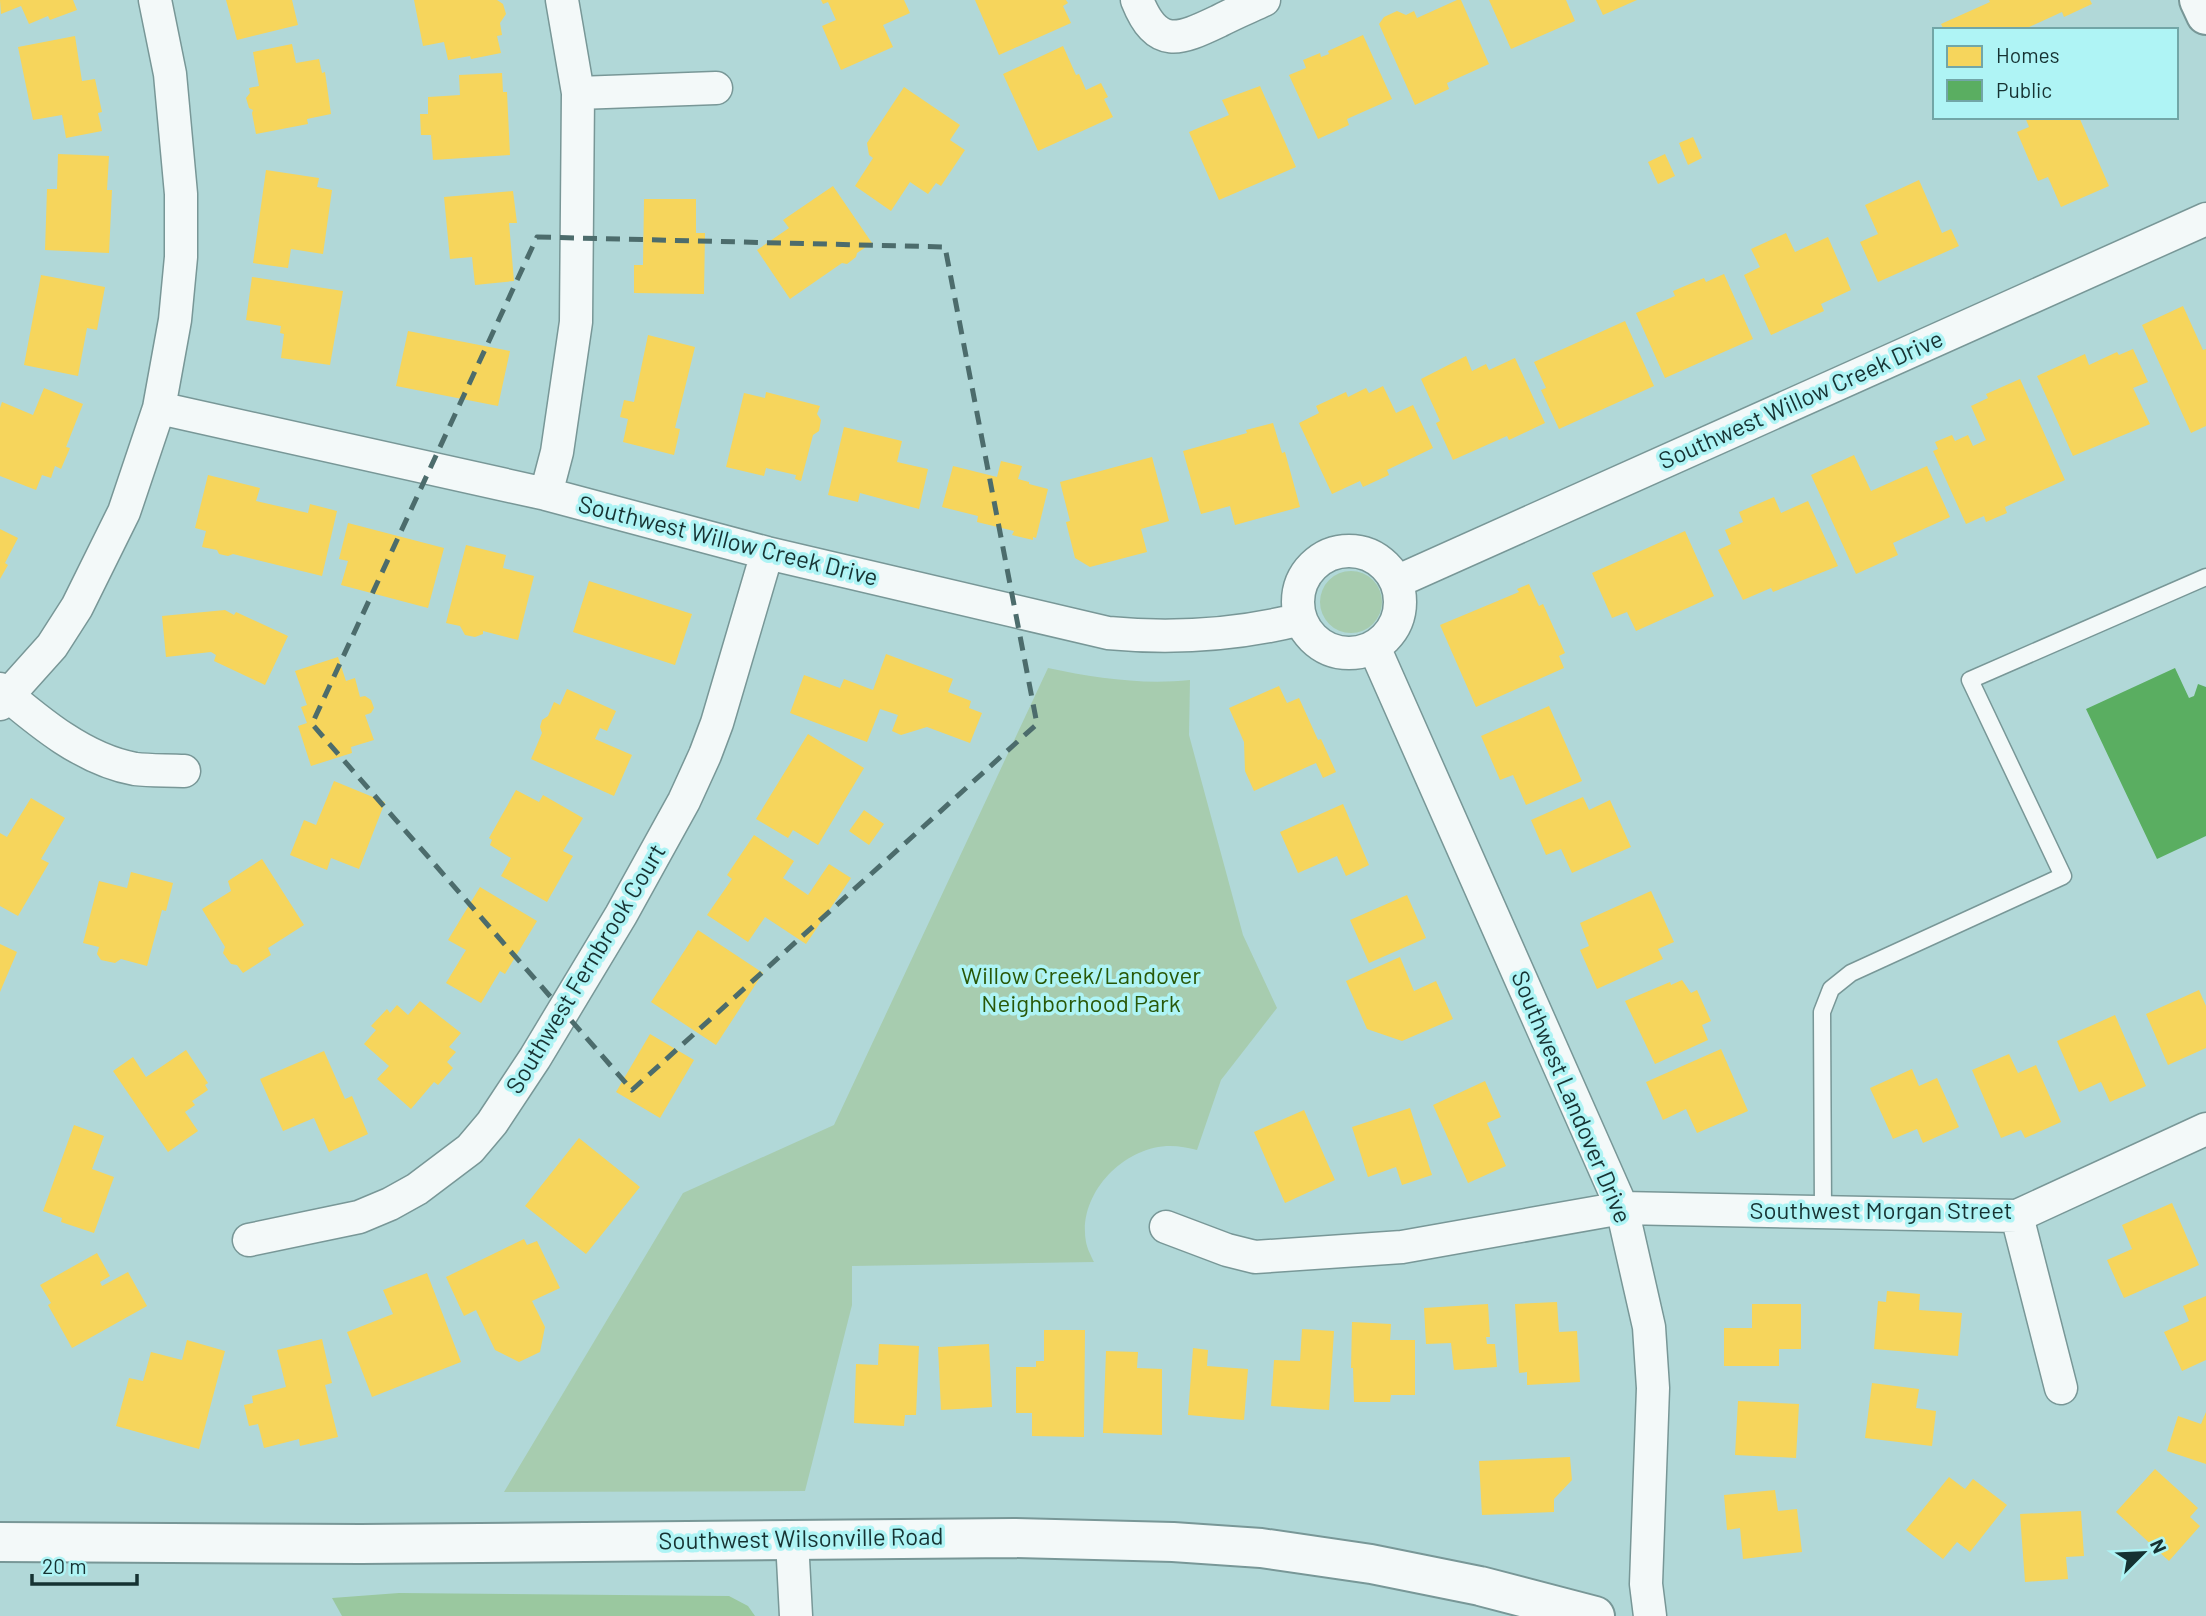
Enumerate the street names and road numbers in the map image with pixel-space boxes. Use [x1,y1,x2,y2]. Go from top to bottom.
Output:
street label: Southwest Willow Creek Drive [1654,323,1947,475]
street label: Southwest Willow Creek Drive [575,488,881,591]
street label: Southwest Fernbrook Court [499,838,671,1098]
street label: Southwest Landover Drive [1506,966,1639,1227]
street label: Southwest Morgan Street [1750,1195,2013,1224]
street label: Southwest Wilsonville Road [658,1521,944,1554]

